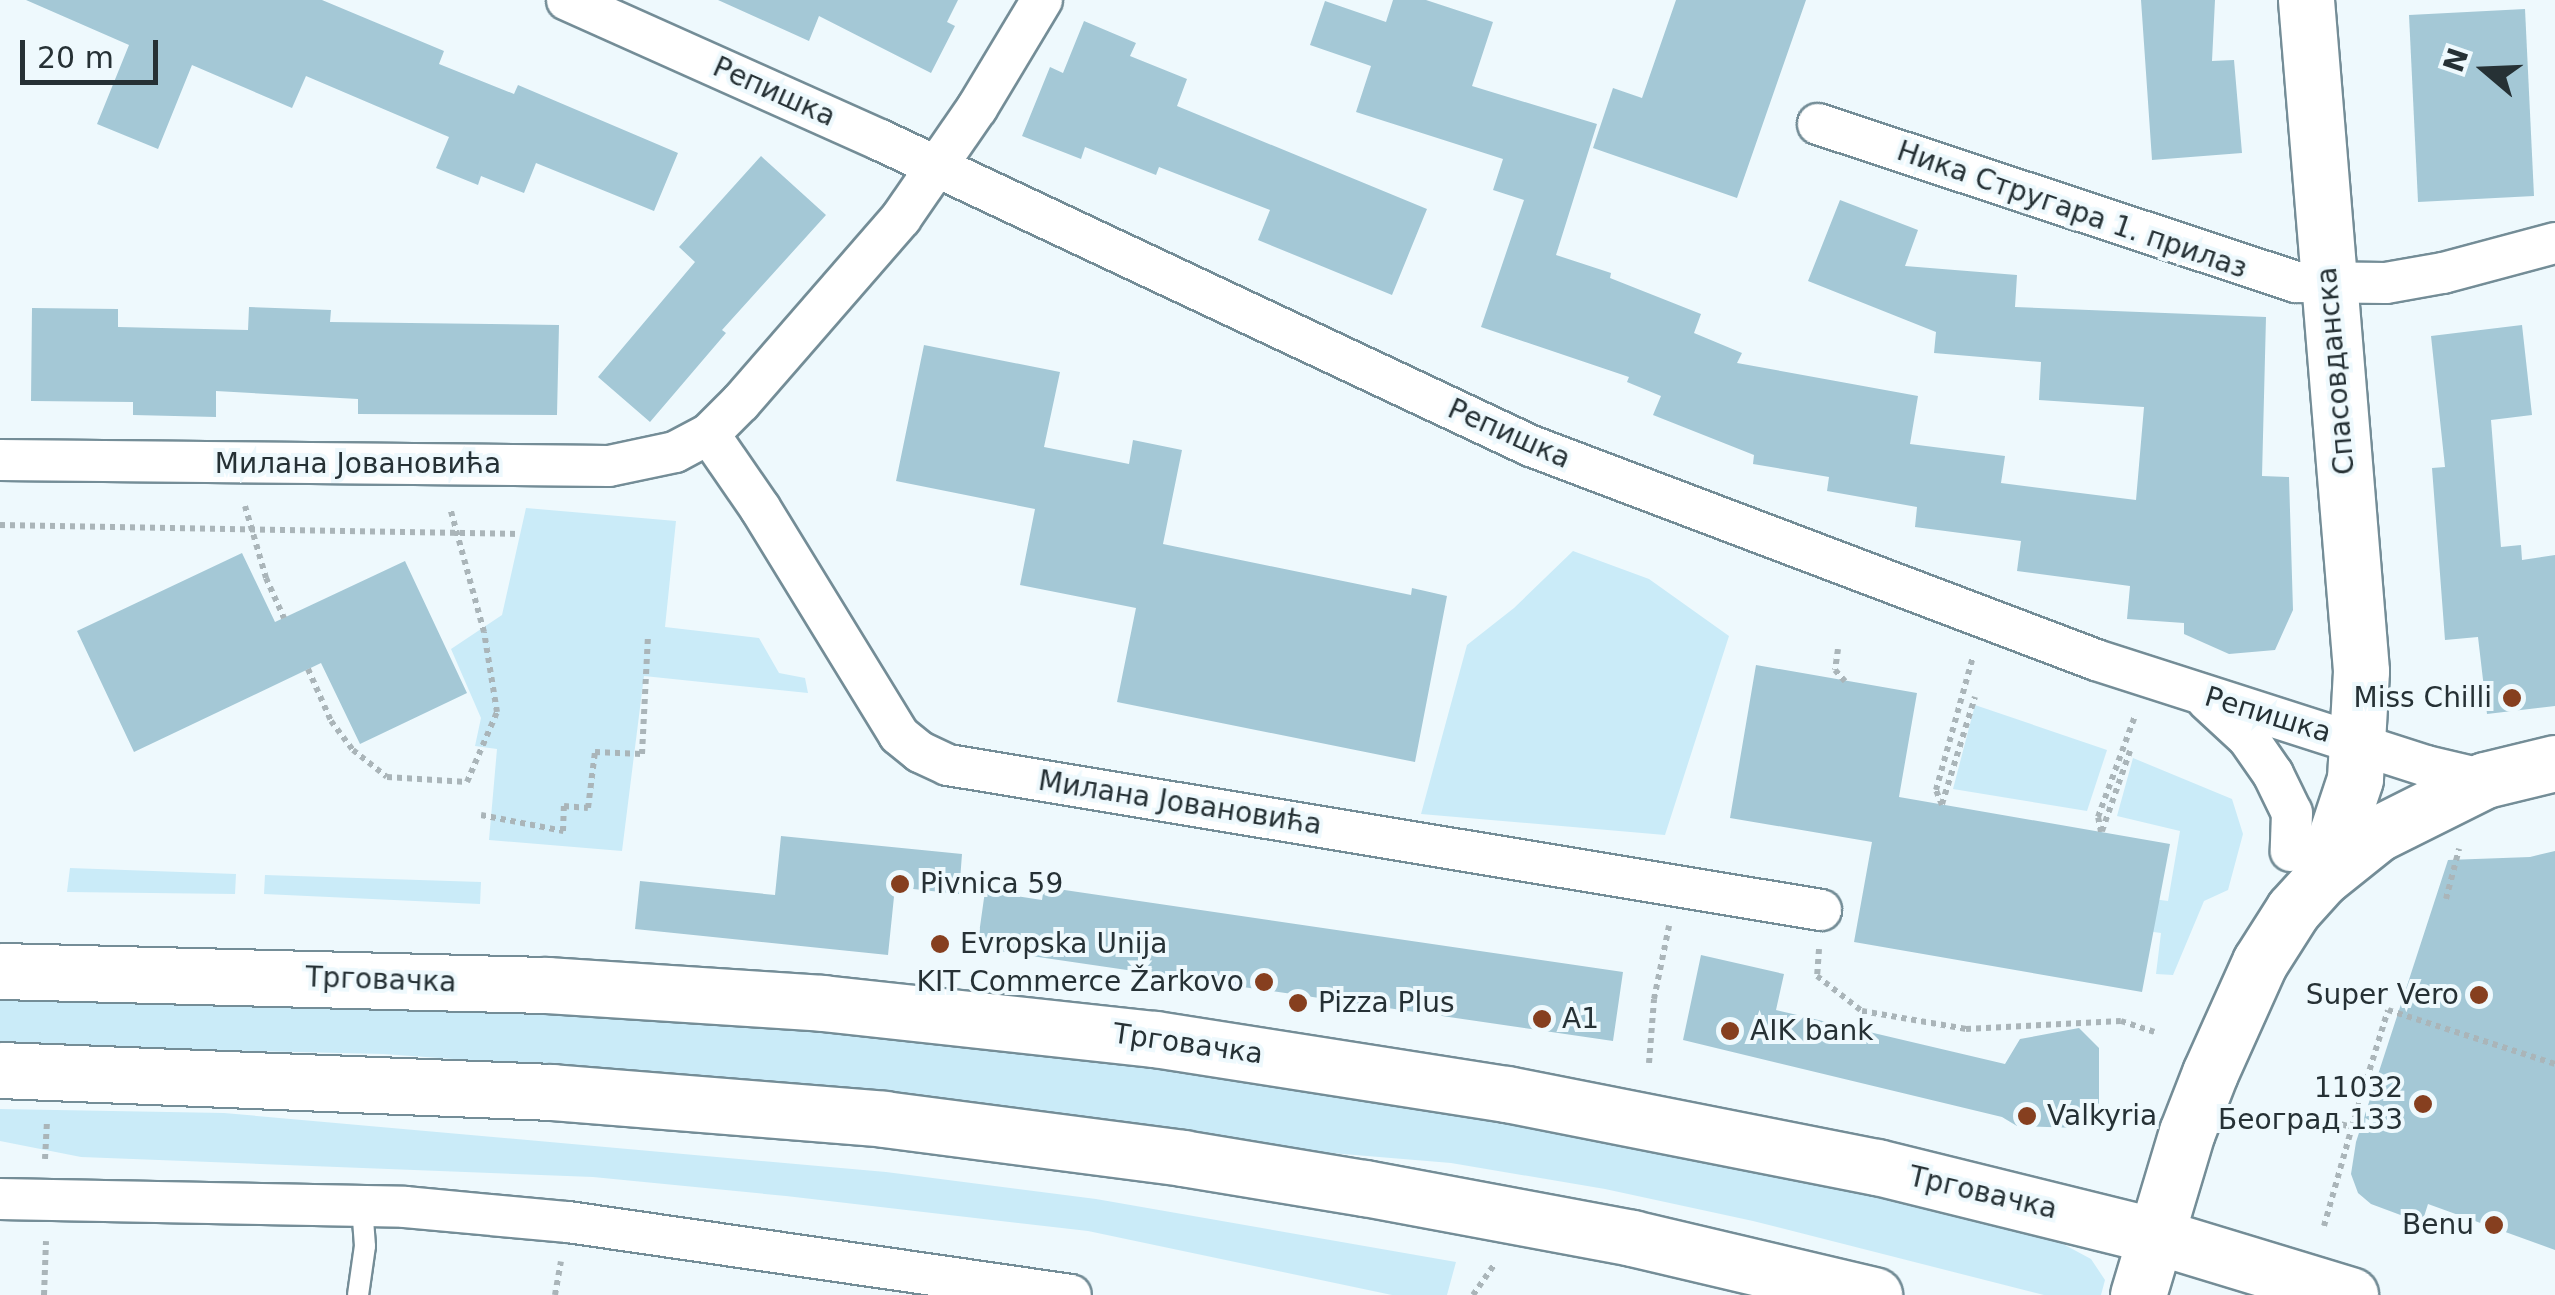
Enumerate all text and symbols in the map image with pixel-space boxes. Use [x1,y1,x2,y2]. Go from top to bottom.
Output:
scale bar [25,20,162,82]
north arrow [2435,20,2535,120]
text: 20 m [37,40,114,75]
text: N [2437,44,2476,77]
street label: Репишка [708,50,840,134]
street label: Ника Стругара 1. прилаз [1893,134,2251,286]
street label: Спасовданска [2310,266,2362,476]
street label: Репишка [1443,392,1575,476]
street label: Милана Јовановића [215,447,501,481]
street label: Репишка [2201,680,2335,750]
place label: Miss Chilli [2354,681,2492,715]
marker: Miss Chilli [2501,687,2523,709]
street label: Милана Јовановића [1036,764,1324,842]
place label: Pivnica 59 [920,867,1063,901]
marker: Pivnica 59 [889,873,911,895]
place label: Evropska Unija [960,927,1167,961]
marker: Evropska Unija [929,933,951,955]
street label: Трговачка [305,961,457,999]
place label: KIT Commerce Žarkovo [917,965,1244,999]
marker: KIT Commerce Žarkovo [1253,971,1275,993]
place label: Super Vero [2306,978,2459,1012]
marker: Super Vero [2468,984,2490,1006]
place label: Pizza Plus [1318,986,1455,1020]
marker: Pizza Plus [1287,992,1309,1014]
place label: A1 [1562,1002,1599,1036]
marker: A1 [1531,1008,1553,1030]
place label: AIK bank [1750,1014,1874,1048]
street label: Трговачка [1111,1017,1265,1071]
marker: AIK bank [1719,1020,1741,1042]
place label: 11032 Београд 133 [2218,1071,2403,1137]
marker: 11032 Београд 133 [2412,1093,2434,1115]
place label: Valkyria [2047,1099,2157,1133]
marker: Valkyria [2016,1105,2038,1127]
street label: Трговачка [1906,1160,2060,1226]
place label: Benu [2402,1208,2474,1242]
marker: Benu [2483,1214,2505,1236]

